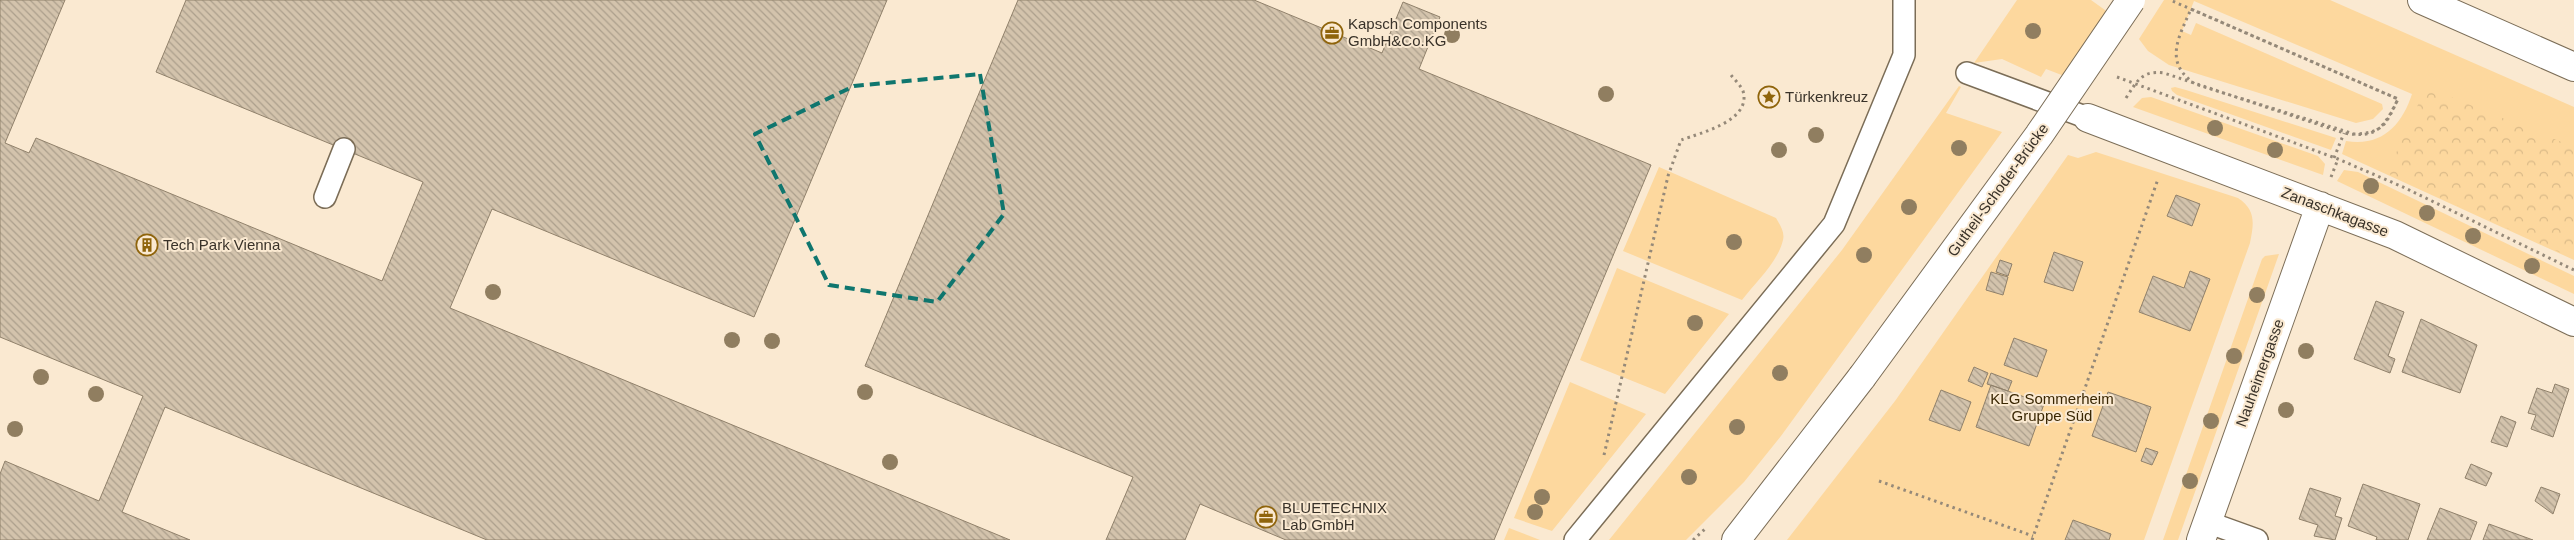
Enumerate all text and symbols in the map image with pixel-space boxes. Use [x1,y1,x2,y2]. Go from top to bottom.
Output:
place label: Kapsch Components GmbH&Co.KG [1348,15,1487,49]
office icon: Kapsch Components GmbH&Co.KG [1320,21,1344,45]
place icon: Türkenkreuz [1757,85,1781,109]
place label: Türkenkreuz [1785,88,1868,105]
street label: Gutheil-Schoder-Brücke [1944,120,2052,259]
street label: Zanaschkagasse [2279,183,2391,240]
building icon: Tech Park Vienna [135,233,159,257]
place label: Tech Park Vienna [163,236,281,253]
street label: Nauheimergasse [2232,317,2287,429]
park label: KLG Sommerheim Gruppe Süd [1990,390,2114,424]
place label: BLUETECHNIX Lab GmbH [1282,499,1387,533]
office icon: BLUETECHNIX Lab GmbH [1254,505,1278,529]

